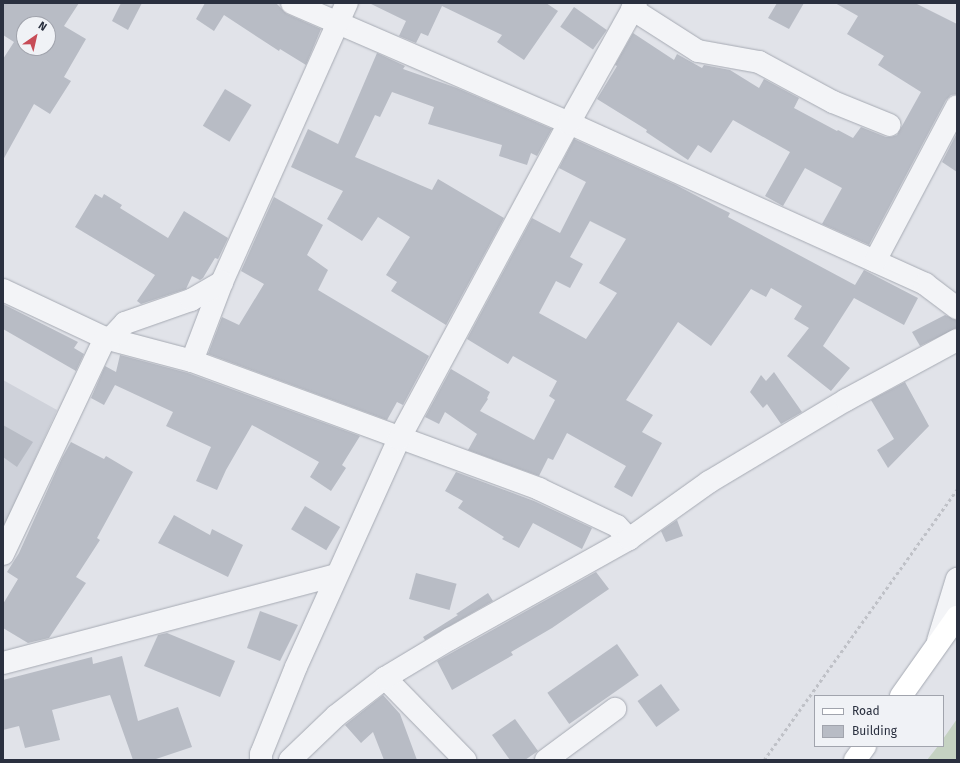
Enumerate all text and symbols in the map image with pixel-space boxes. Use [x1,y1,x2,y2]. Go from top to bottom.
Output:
north arrow [16,16,56,56]
text: N [36,19,49,34]
legend [814,695,944,747]
text: Road [852,704,880,718]
text: Building [852,724,897,738]

